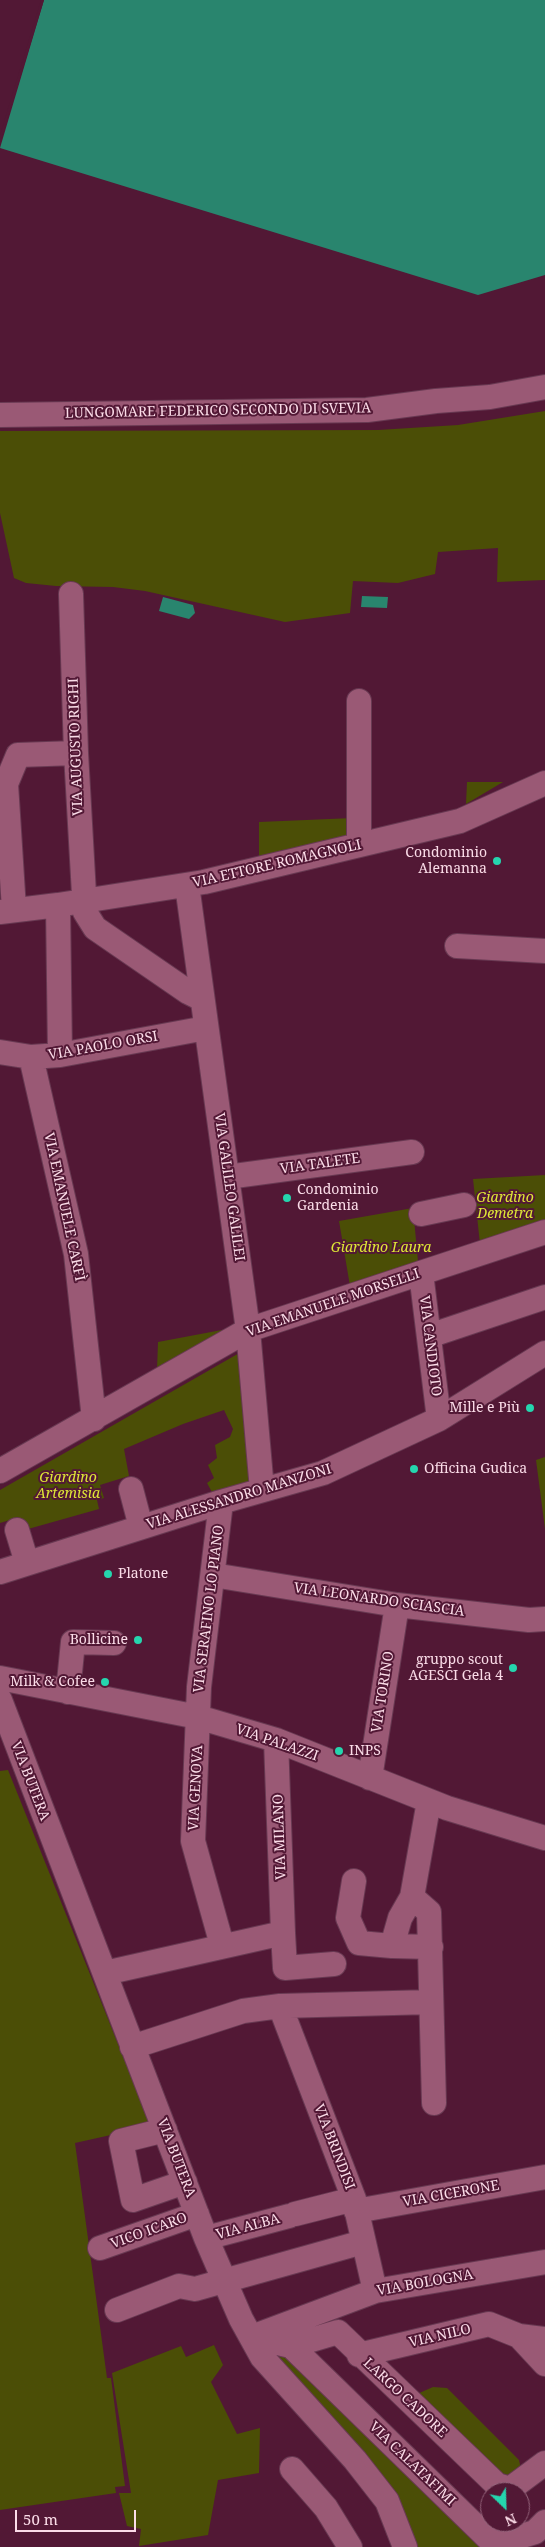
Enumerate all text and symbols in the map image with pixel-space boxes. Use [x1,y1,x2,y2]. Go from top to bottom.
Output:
street label: LUNGOMARE FEDERICO SECONDO DI SVEVIA [65,400,371,422]
street label: VIA AUGUSTO RIGHI [65,678,87,816]
street label: VIA ETTORE ROMAGNOLI [191,836,363,892]
place label: Condominio Alemanna [405,845,487,878]
marker: Condominio Alemanna [491,855,503,867]
street label: VIA PAOLO ORSI [47,1028,159,1064]
street label: VIA GALILEO GALILEI [210,1112,248,1262]
street label: VIA EMANUELE CARFÌ [40,1131,88,1283]
street label: VIA TALETE [279,1150,361,1178]
place label: Condominio Gardenia [297,1182,379,1214]
park label: Giardino Demetra [476,1190,534,1222]
marker: Condominio Gardenia [281,1192,293,1204]
park label: Giardino Laura [331,1240,431,1256]
street label: VIA EMANUELE MORSELLI [244,1265,422,1341]
street label: VIA CANDIOTO [415,1295,445,1397]
place label: Mille e Più [450,1400,520,1416]
marker: Mille e Più [524,1402,536,1414]
street label: VIA ALESSANDRO MANZONI [145,1461,333,1533]
place label: Officina Gudica [424,1461,527,1477]
marker: Officina Gudica [408,1463,420,1475]
park label: Giardino Artemisia [36,1470,100,1502]
street label: VIA SERAFINO LO PIANO [190,1524,228,1694]
place label: Platone [118,1566,168,1582]
marker: Platone [102,1568,114,1580]
street label: VIA LEONARDO SCIASCIA [293,1580,465,1620]
place label: Bollicine [70,1632,128,1648]
marker: Bollicine [132,1634,144,1646]
street label: VIA TORINO [368,1650,398,1734]
place label: gruppo scout AGESCI Gela 4 [409,1652,503,1684]
marker: gruppo scout AGESCI Gela 4 [507,1662,519,1674]
place label: Milk & Cofee [10,1674,95,1690]
marker: Milk & Cofee [99,1676,111,1688]
street label: VIA PALAZZI [234,1721,320,1765]
street label: VIA BUTERA [7,1739,53,1823]
place label: INPS [349,1743,381,1759]
street label: VIA GENOVA [185,1745,207,1831]
marker: INPS [333,1745,345,1757]
street label: VIA MILANO [270,1794,290,1880]
street label: VIA BRINDISI [310,2102,358,2192]
street label: VIA BUTERA [153,2116,199,2200]
street label: VIA CICERONE [401,2177,501,2211]
street label: VICO ICARO [108,2209,190,2253]
street label: VIA ALBA [214,2210,282,2244]
street label: VIA BOLOGNA [376,2266,474,2300]
street label: VIA NILO [407,2321,473,2351]
street label: LARGO CADORE [360,2355,450,2441]
street label: VIA CALATAFIMI [365,2419,459,2509]
north arrow [480,2482,530,2532]
scale bar [18,2500,139,2532]
text: 50 m [23,2509,58,2529]
text: N [502,2509,520,2531]

